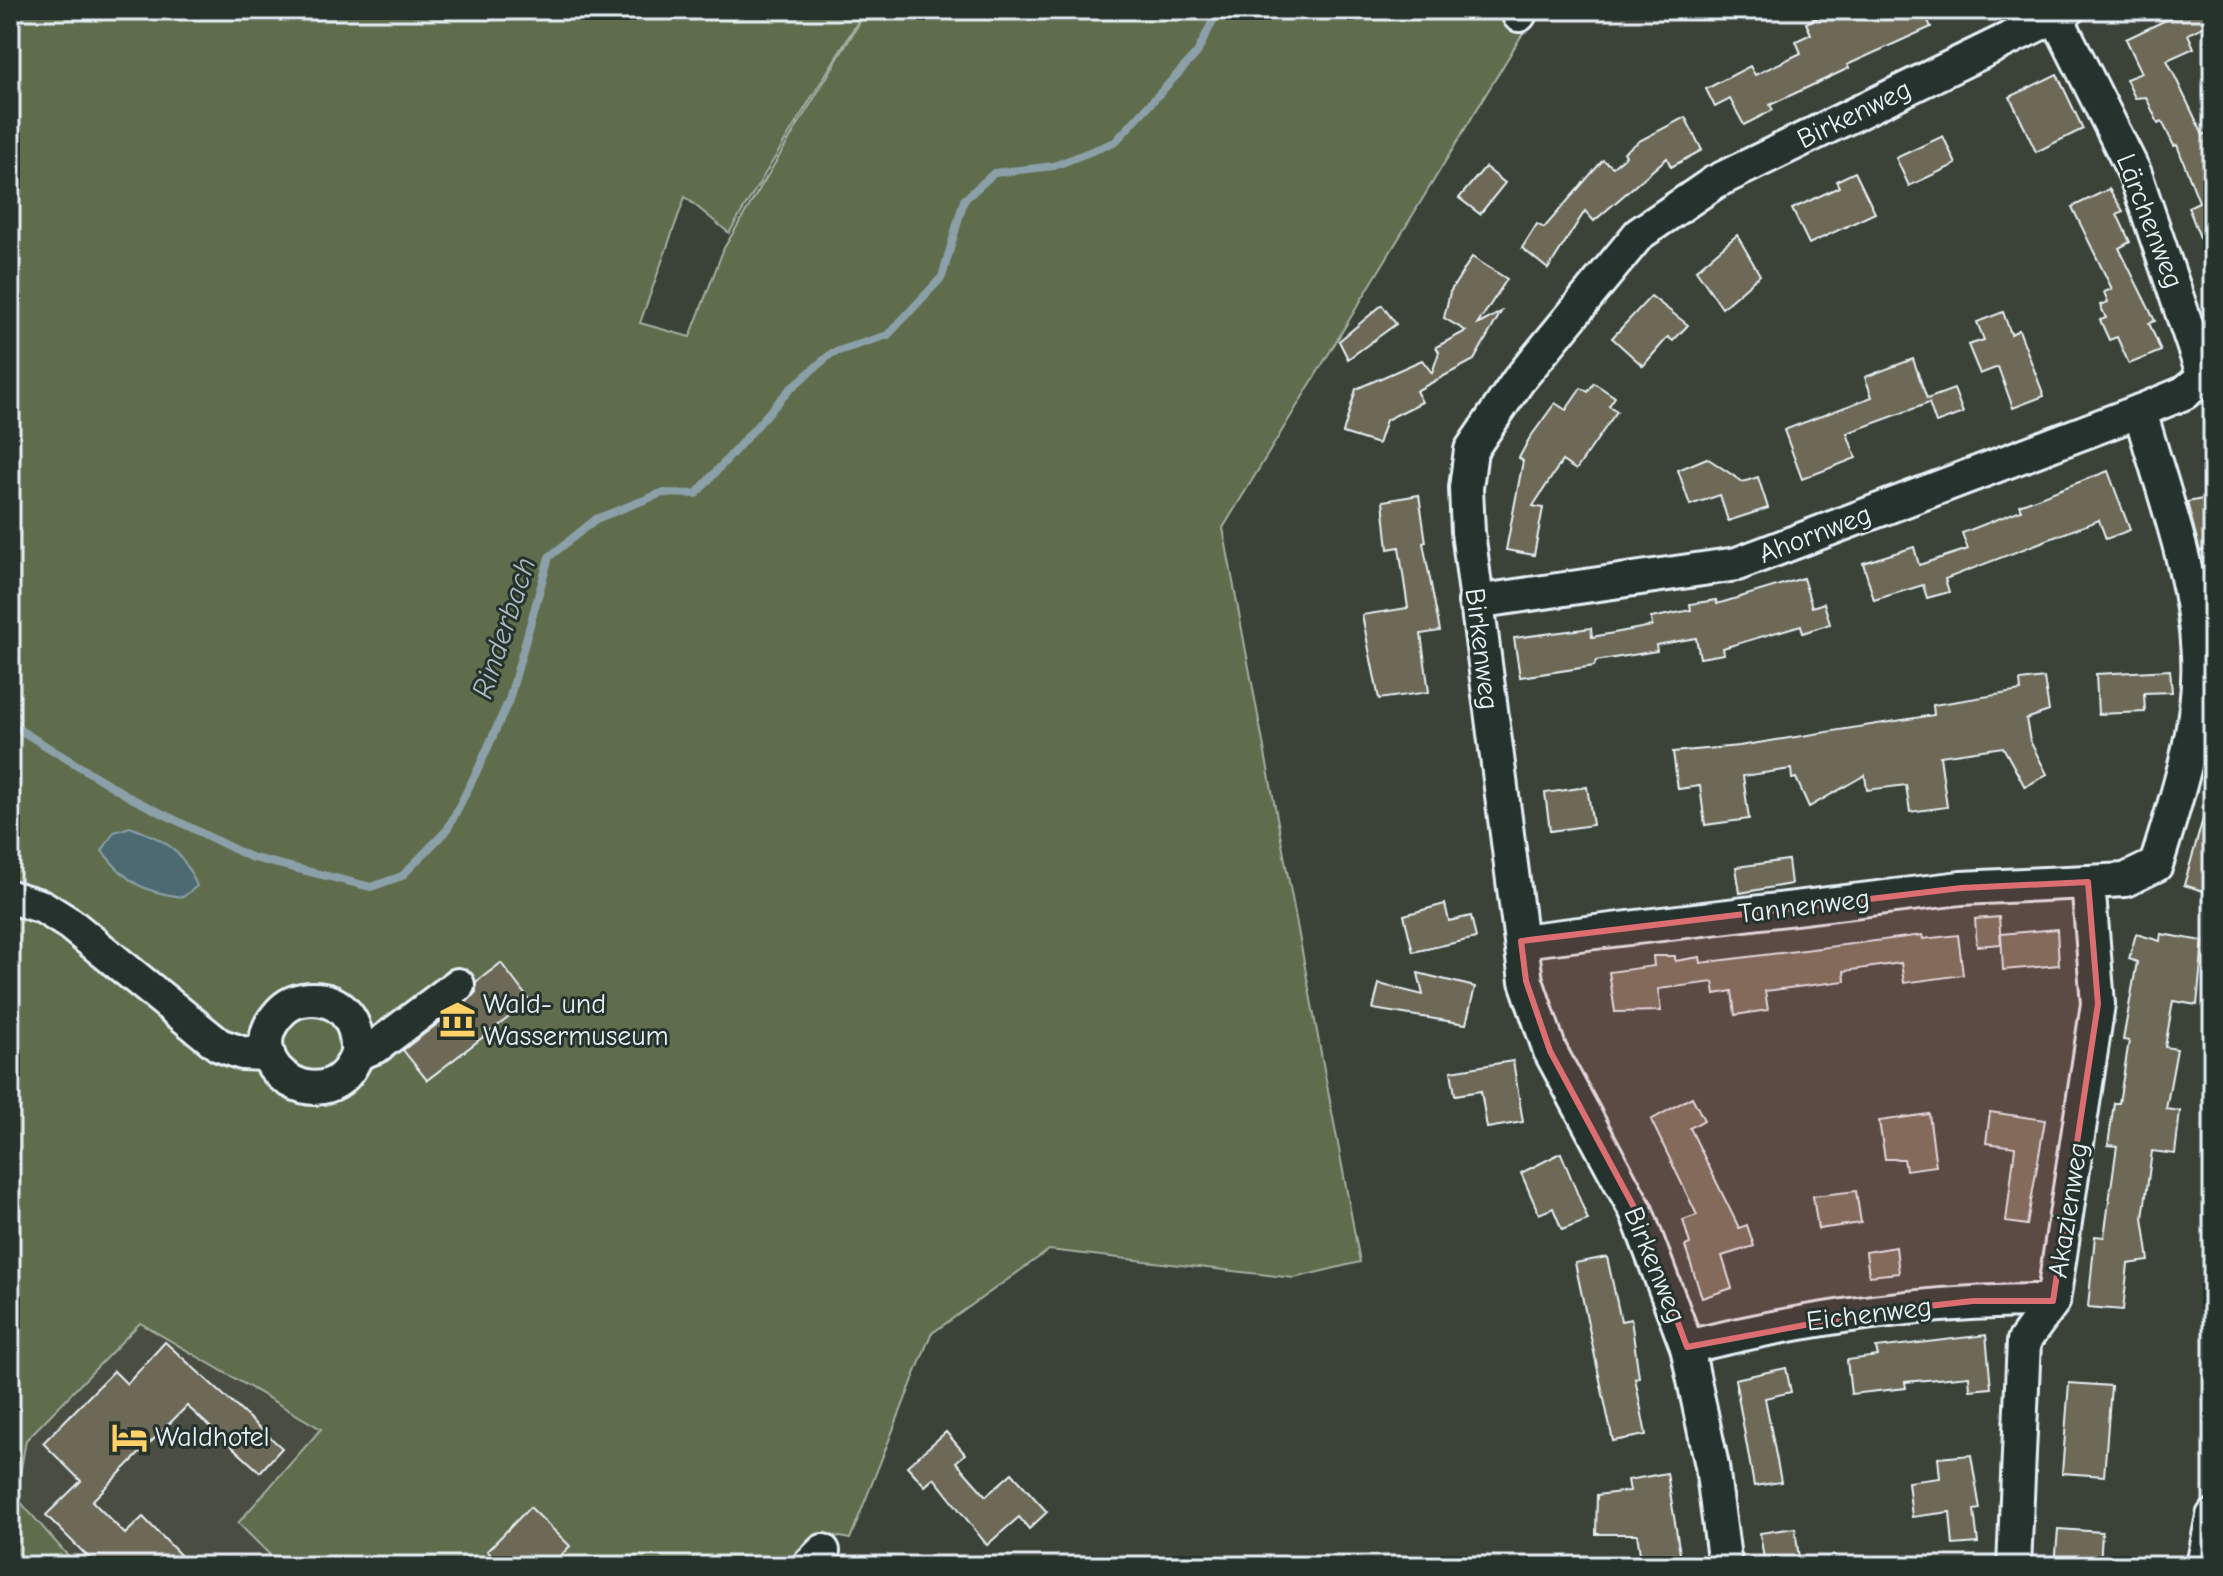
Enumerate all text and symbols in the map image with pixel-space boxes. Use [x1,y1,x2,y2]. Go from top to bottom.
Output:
street label: Birkenweg [1792,73,1916,155]
street label: Lärchenweg [2110,149,2190,293]
street label: Ahornweg [1754,498,1876,570]
water label: Rinderbach [465,553,543,703]
street label: Birkenweg [1459,586,1505,712]
street label: Tannenweg [1737,882,1871,930]
place label: Wald- und Wassermuseum [483,988,669,1052]
museum icon: Wald- und Wassermuseum [438,1001,476,1039]
street label: Akazienweg [2041,1140,2095,1280]
street label: Birkenweg [1617,1202,1693,1328]
street label: Eichenweg [1804,1290,1934,1338]
hotel icon: Waldhotel [110,1418,148,1456]
place label: Waldhotel [155,1421,270,1453]

